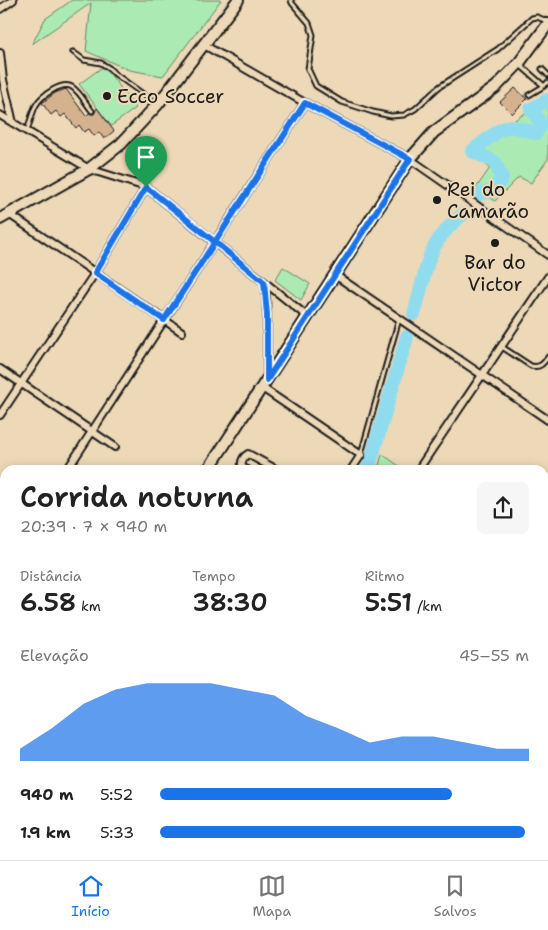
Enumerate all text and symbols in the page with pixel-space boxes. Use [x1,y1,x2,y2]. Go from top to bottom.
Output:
place label: Ecco Soccer [117,84,224,109]
marker: Ecco Soccer [101,90,113,102]
pin [125,136,167,187]
icon: arrive [132,143,160,171]
place label: Rei do Camarão [447,177,529,224]
marker: Rei do Camarão [431,194,443,206]
marker: Bar do Victor [489,237,501,249]
place label: Bar do Victor [464,250,526,297]
text: Corrida noturna [20,478,253,516]
button: share [477,482,529,534]
text: 20:39 · 7 × 940 m [20,516,167,537]
text: Distância [20,567,82,585]
text: Tempo [192,567,235,585]
text: Ritmo [365,567,404,585]
text: 6.58 [20,585,76,619]
text: 38:30 [192,585,268,619]
text: 5:51 [365,585,412,619]
text: km [76,597,101,615]
text: /km [412,597,442,615]
text: Elevação [20,645,89,666]
text: 45–55 m [459,645,529,666]
text: 940 m [20,784,73,805]
text: 5:52 [100,784,133,805]
text: 1.9 km [20,822,71,843]
text: 5:33 [100,822,134,843]
tab: Início [71,872,110,920]
tab: Mapa [252,872,291,920]
tab: Salvos [434,872,477,920]

